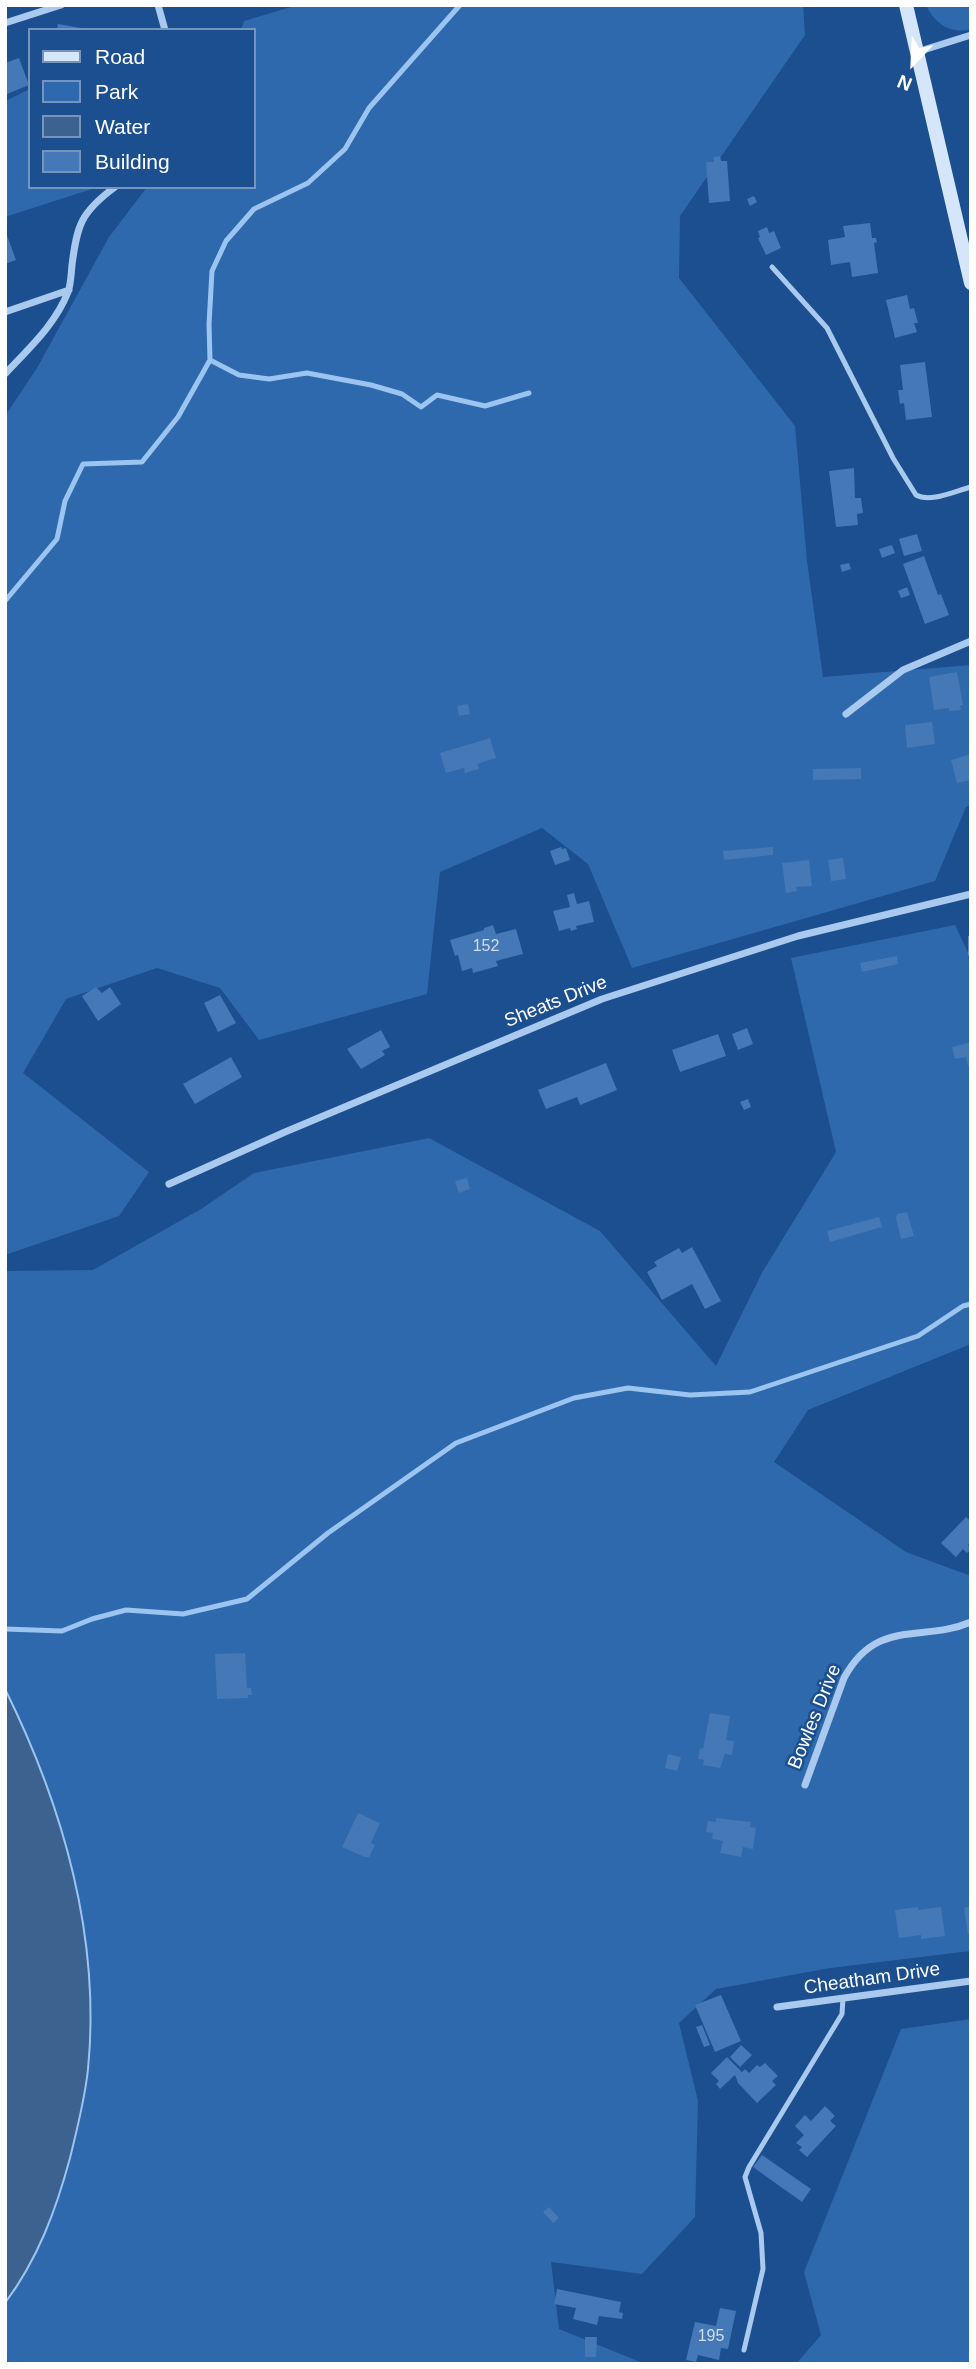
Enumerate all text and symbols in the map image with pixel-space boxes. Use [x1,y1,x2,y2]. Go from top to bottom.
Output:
legend [28,28,256,189]
north arrow [878,28,948,98]
text: Road [95,45,145,68]
text: N [894,70,915,95]
text: Park [95,80,138,103]
text: Water [95,115,150,138]
text: Building [95,150,170,173]
house number: 152 [473,937,499,957]
street label: Sheats Drive [501,971,611,1033]
street label: Bowles Drive [784,1661,846,1773]
street label: Cheatham Drive [802,1958,942,2000]
house number: 195 [698,2327,724,2347]

